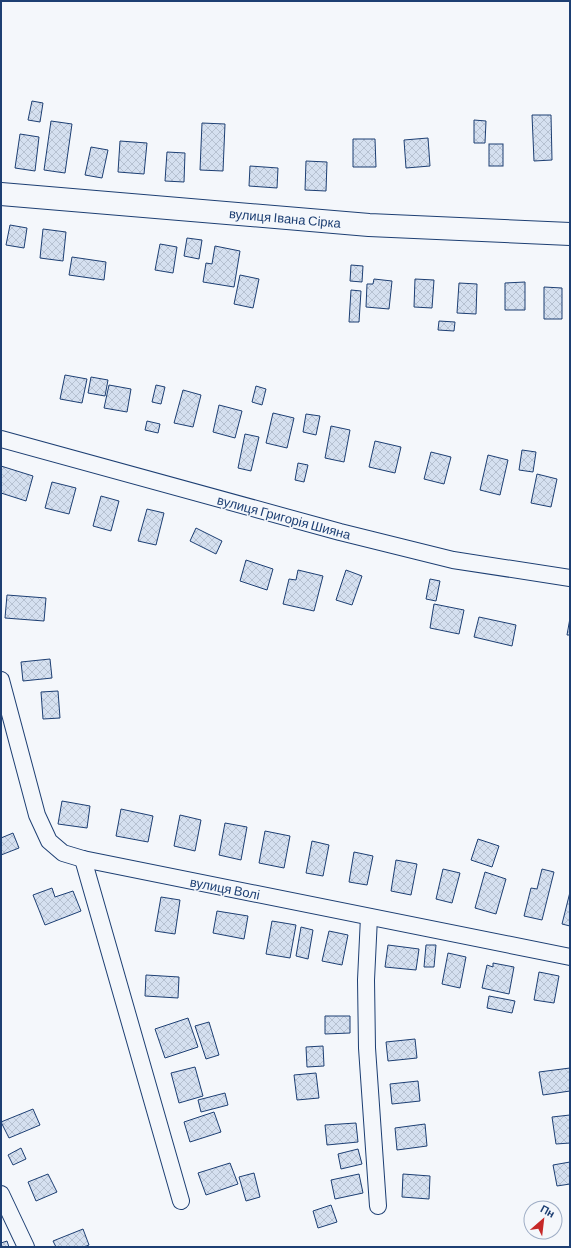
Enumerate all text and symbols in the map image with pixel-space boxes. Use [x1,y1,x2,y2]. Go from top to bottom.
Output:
street label: вулиця Івана Сірка [228,205,342,231]
street label: вулиця Григорія Шияна [215,491,353,543]
street label: вулиця Волі [189,873,261,903]
north arrow [523,1200,563,1240]
text: Пн [538,1202,557,1220]

